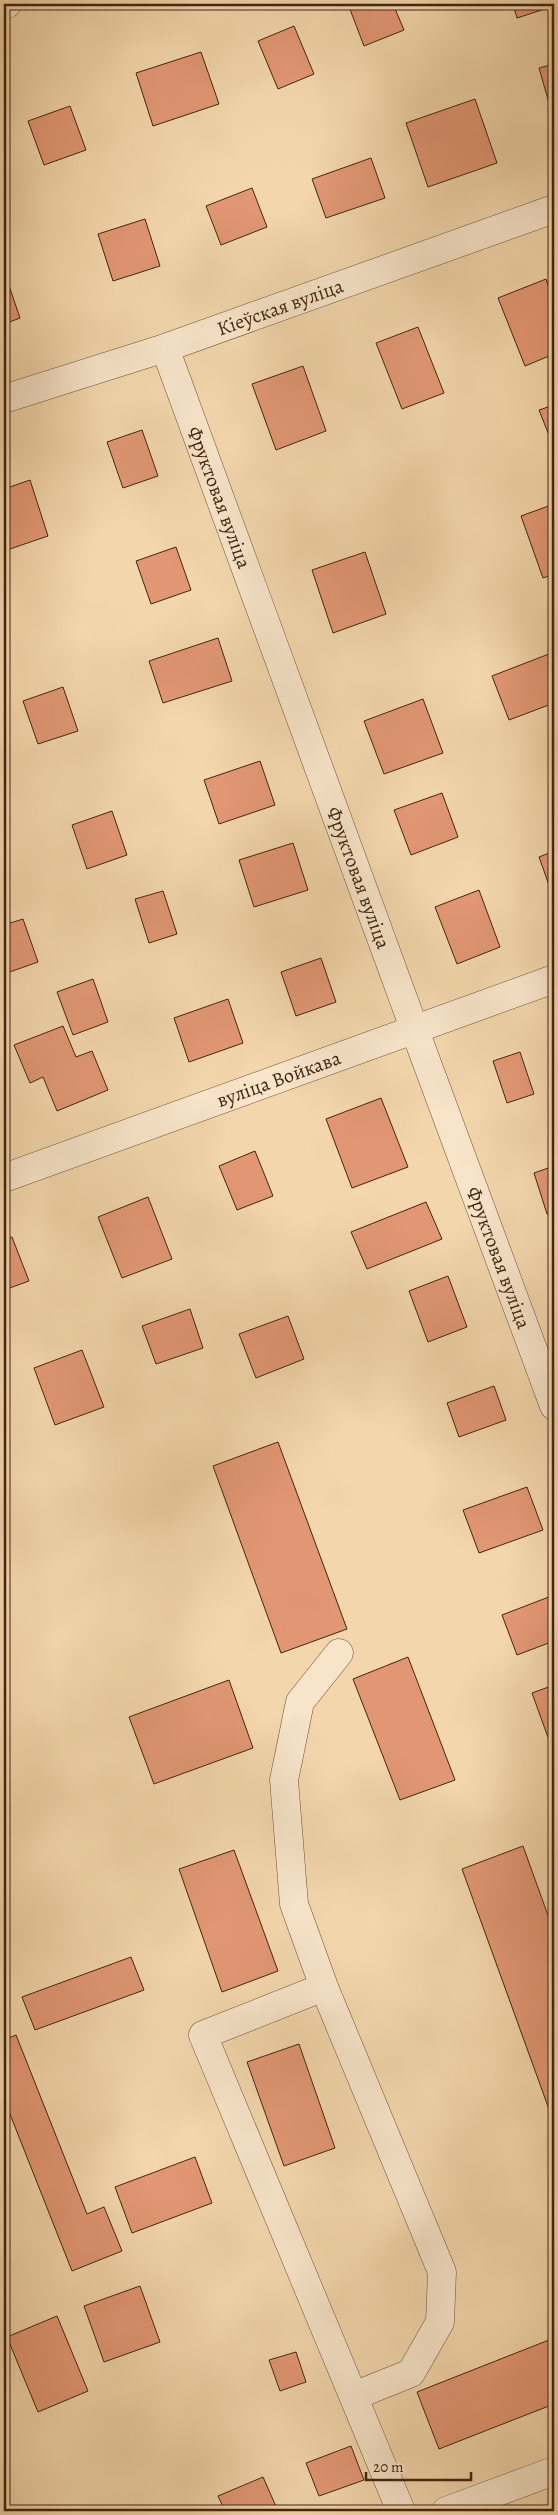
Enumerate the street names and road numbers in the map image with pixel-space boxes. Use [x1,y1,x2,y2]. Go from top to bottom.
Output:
street label: Кіеўская вуліца [213,272,348,342]
street label: Фруктовая вуліца [181,422,258,573]
street label: Фруктовая вуліца [321,803,398,953]
street label: вуліца Войкава [213,1044,345,1113]
street label: Фруктовая вуліца [460,1183,538,1333]

